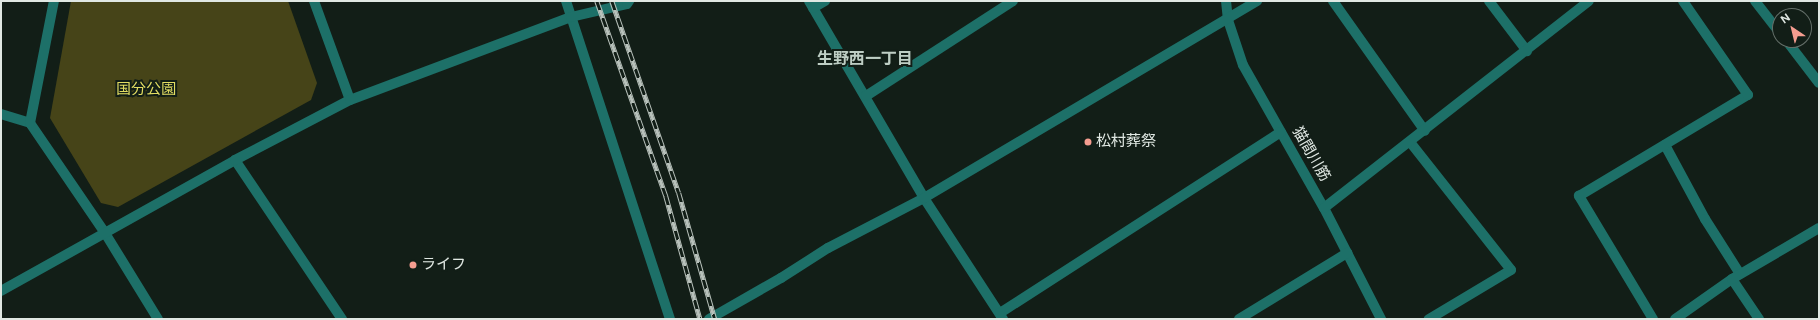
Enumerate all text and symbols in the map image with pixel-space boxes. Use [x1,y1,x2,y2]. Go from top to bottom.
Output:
north arrow [1772,8,1812,48]
text: N [1778,11,1793,26]
district label: 生野西一丁目 [817,49,913,69]
park label: 国分公園 [116,81,176,99]
street label: 猫間川筋 [1288,124,1334,184]
place label: 松村葬祭 [1096,133,1156,151]
marker: 松村葬祭 [1083,137,1093,147]
place label: ライフ [421,256,466,274]
marker: ライフ [408,260,418,270]

